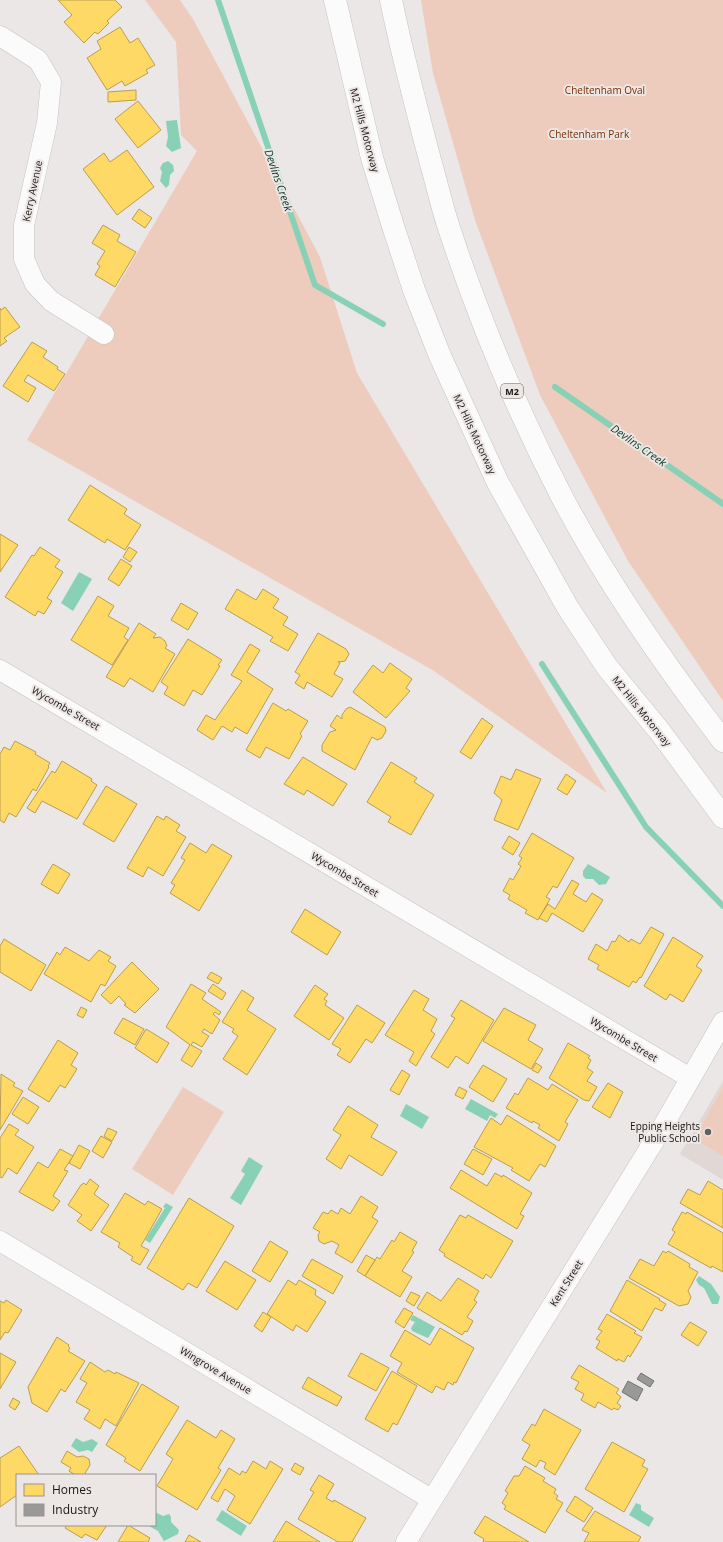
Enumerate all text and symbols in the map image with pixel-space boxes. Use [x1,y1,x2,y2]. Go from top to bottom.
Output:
park label: Cheltenham Oval [565,83,645,97]
street label: M2 Hills Motorway [347,86,383,175]
park label: Cheltenham Park [549,127,630,141]
water label: Devlins Creek [261,147,297,214]
street label: Kerry Avenue [19,159,45,223]
road number: M2 [501,384,523,398]
street label: M2 Hills Motorway [450,392,500,477]
water label: Devlins Creek [608,420,670,470]
street label: M2 Hills Motorway [609,673,675,750]
street label: Wycombe Street [29,683,103,733]
street label: Wycombe Street [309,848,382,900]
street label: Wycombe Street [588,1013,661,1065]
place label: Epping Heights Public School [630,1119,700,1145]
marker: Epping Heights Public School [703,1127,713,1137]
street label: Kent Street [546,1257,586,1309]
street label: Wingrove Avenue [177,1343,255,1397]
legend [16,1474,156,1526]
text: Homes [52,1481,92,1498]
text: Industry [52,1501,99,1518]

